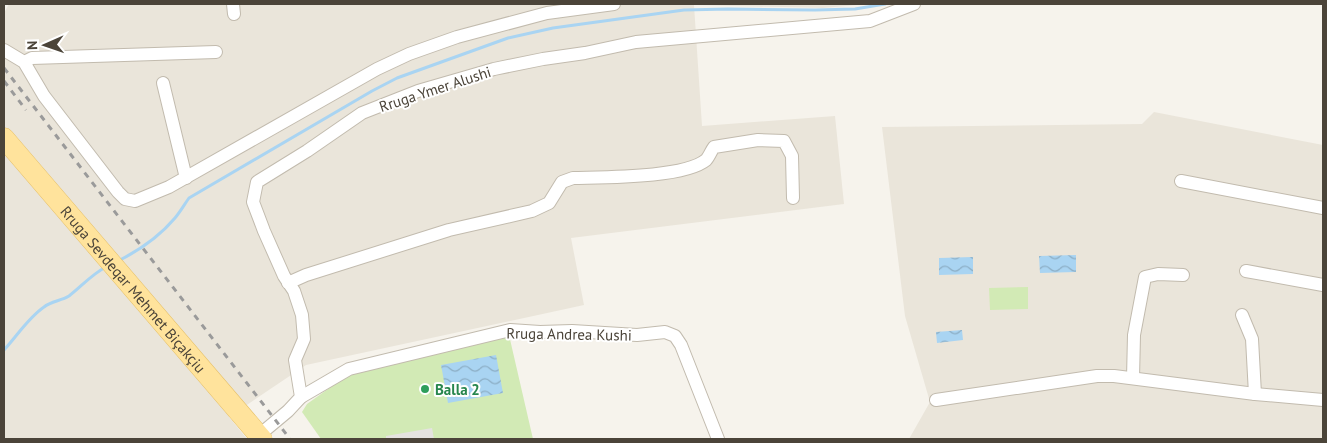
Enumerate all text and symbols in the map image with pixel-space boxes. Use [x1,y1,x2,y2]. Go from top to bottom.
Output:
north arrow [20,20,70,70]
text: N [23,41,41,50]
street label: Rruga Ymer Alushi [377,62,493,116]
street label: Rruga Sevdeqar Mehmet Biçakçiu [57,202,210,376]
street label: Rruga Andrea Kushi [506,323,632,345]
place label: Balla 2 [435,380,480,399]
marker: Balla 2 [419,383,431,395]

